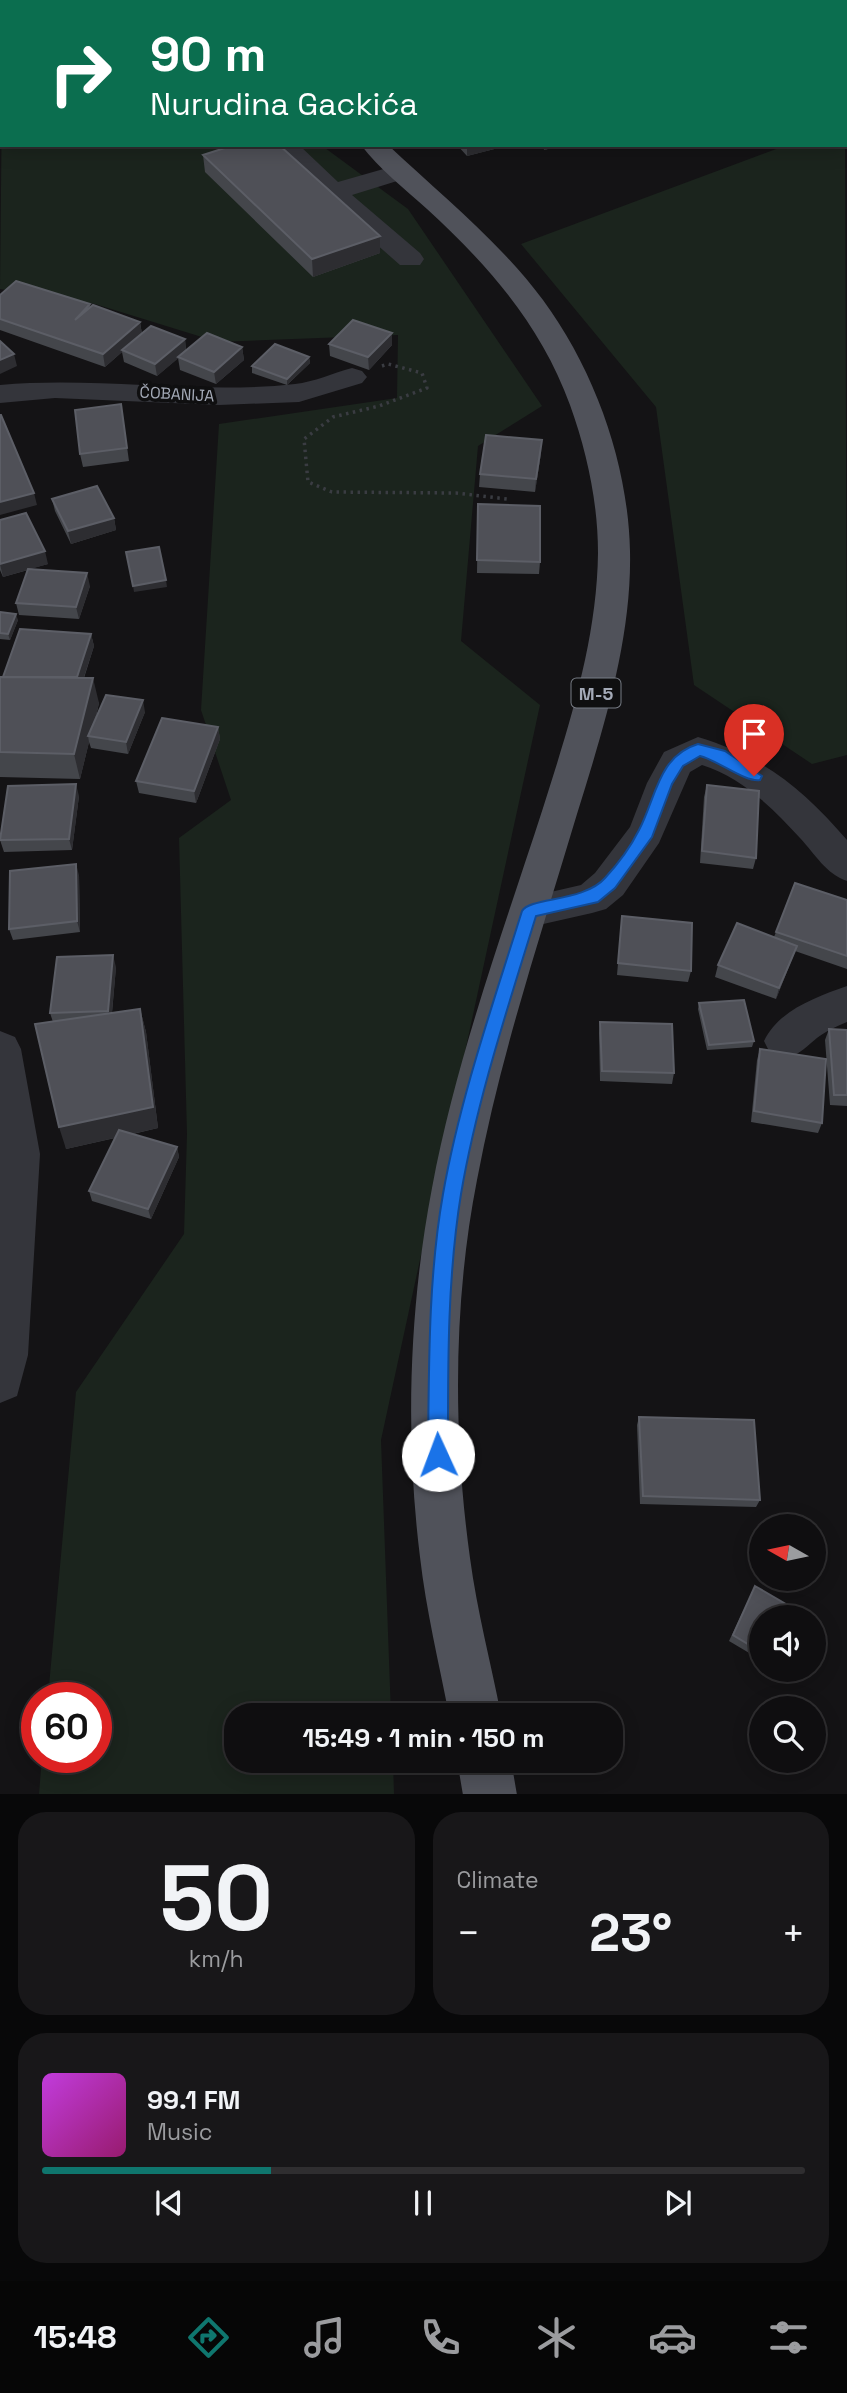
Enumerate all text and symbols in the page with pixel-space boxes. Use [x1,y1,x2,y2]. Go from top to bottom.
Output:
text: 90 m [150,23,266,85]
icon: right [35,28,126,119]
text: Nurudina Gackića [150,84,418,124]
street label: ČOBANIJA [139,382,215,406]
road number: M-5 [572,678,620,708]
pin [724,704,784,776]
icon: arrive [735,715,773,753]
position arrow [401,1418,475,1492]
north arrow [749,1514,826,1591]
map controls [749,1514,826,1773]
button: sound [749,1605,826,1682]
speed limit sign: 60 [21,1682,112,1773]
button: search [749,1696,826,1773]
text: 15:49 · 1 min · 150 m [303,1721,544,1755]
text: 50 [159,1840,273,1957]
text: Climate [457,1865,539,1895]
text: 23° [589,1900,672,1966]
text: − [457,1909,480,1957]
text: + [781,1909,805,1957]
text: km/h [189,1944,244,1974]
text: 99.1 FM [147,2083,240,2117]
text: Music [147,2117,212,2147]
icon: previous [150,2184,188,2222]
icon: pause [404,2184,442,2222]
icon: next [659,2184,697,2222]
icon: directions [184,2313,233,2362]
icon: music [300,2313,349,2362]
icon: phone [416,2313,465,2362]
icon: climate [532,2313,581,2362]
icon: car [648,2313,697,2362]
icon: filters [764,2313,813,2362]
text: 15:48 [34,2317,116,2357]

